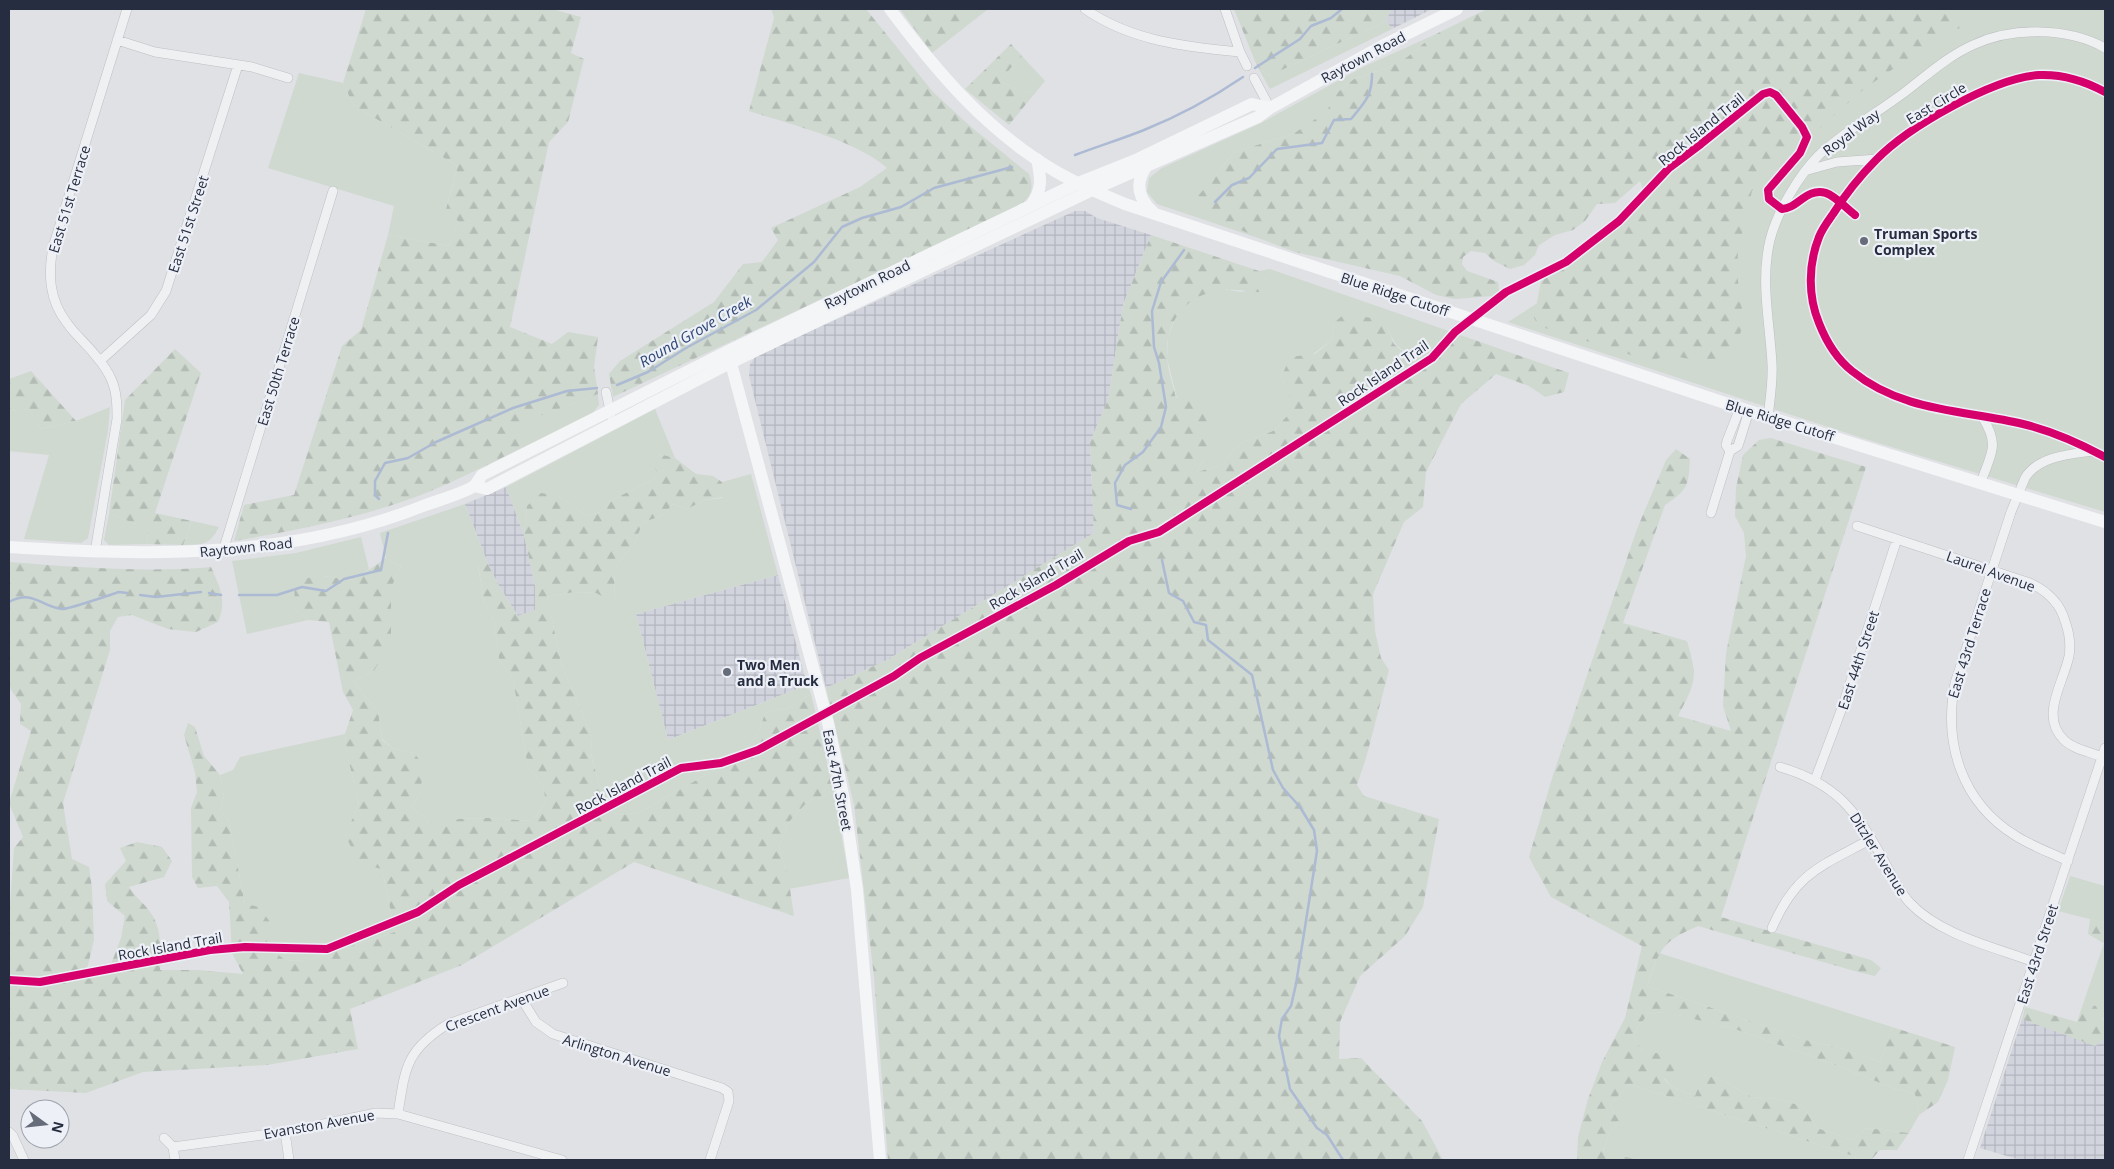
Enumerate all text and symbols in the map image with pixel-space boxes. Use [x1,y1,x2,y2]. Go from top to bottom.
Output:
street label: Raytown Road [1317,27,1409,87]
street label: East Circle [1902,78,1970,128]
street label: Rock Island Trail [1654,88,1748,170]
street label: Royal Way [1819,104,1884,160]
street label: East 51st Terrace [44,143,94,255]
street label: East 51st Street [163,173,213,275]
place label: Truman Sports Complex [1874,224,1977,259]
marker: Truman Sports Complex [1858,235,1870,247]
street label: Raytown Road [821,255,913,313]
street label: Blue Ridge Cutoff [1338,268,1453,321]
water label: Round Grove Creek [635,290,755,371]
street label: East 50th Terrace [252,314,304,428]
street label: Rock Island Trail [1334,336,1432,410]
street label: Blue Ridge Cutoff [1723,394,1838,446]
street label: Raytown Road [199,533,293,561]
street label: Rock Island Trail [985,544,1087,614]
street label: Laurel Avenue [1944,546,2038,596]
street label: East 43rd Terrace [1943,586,1995,700]
street label: East 44th Street [1833,608,1883,712]
place label: Two Men and a Truck [737,655,819,690]
marker: Two Men and a Truck [721,666,733,678]
street label: East 47th Street [819,728,857,832]
street label: Rock Island Trail [572,752,674,818]
street label: Ditzler Avenue [1846,809,1912,899]
street label: East 43rd Street [2012,902,2062,1006]
street label: Rock Island Trail [116,927,224,965]
street label: Crescent Avenue [442,980,552,1036]
street label: Arlington Avenue [561,1030,674,1081]
north arrow [20,1099,70,1149]
street label: Evanston Avenue [262,1105,376,1143]
text: N [47,1120,69,1135]

